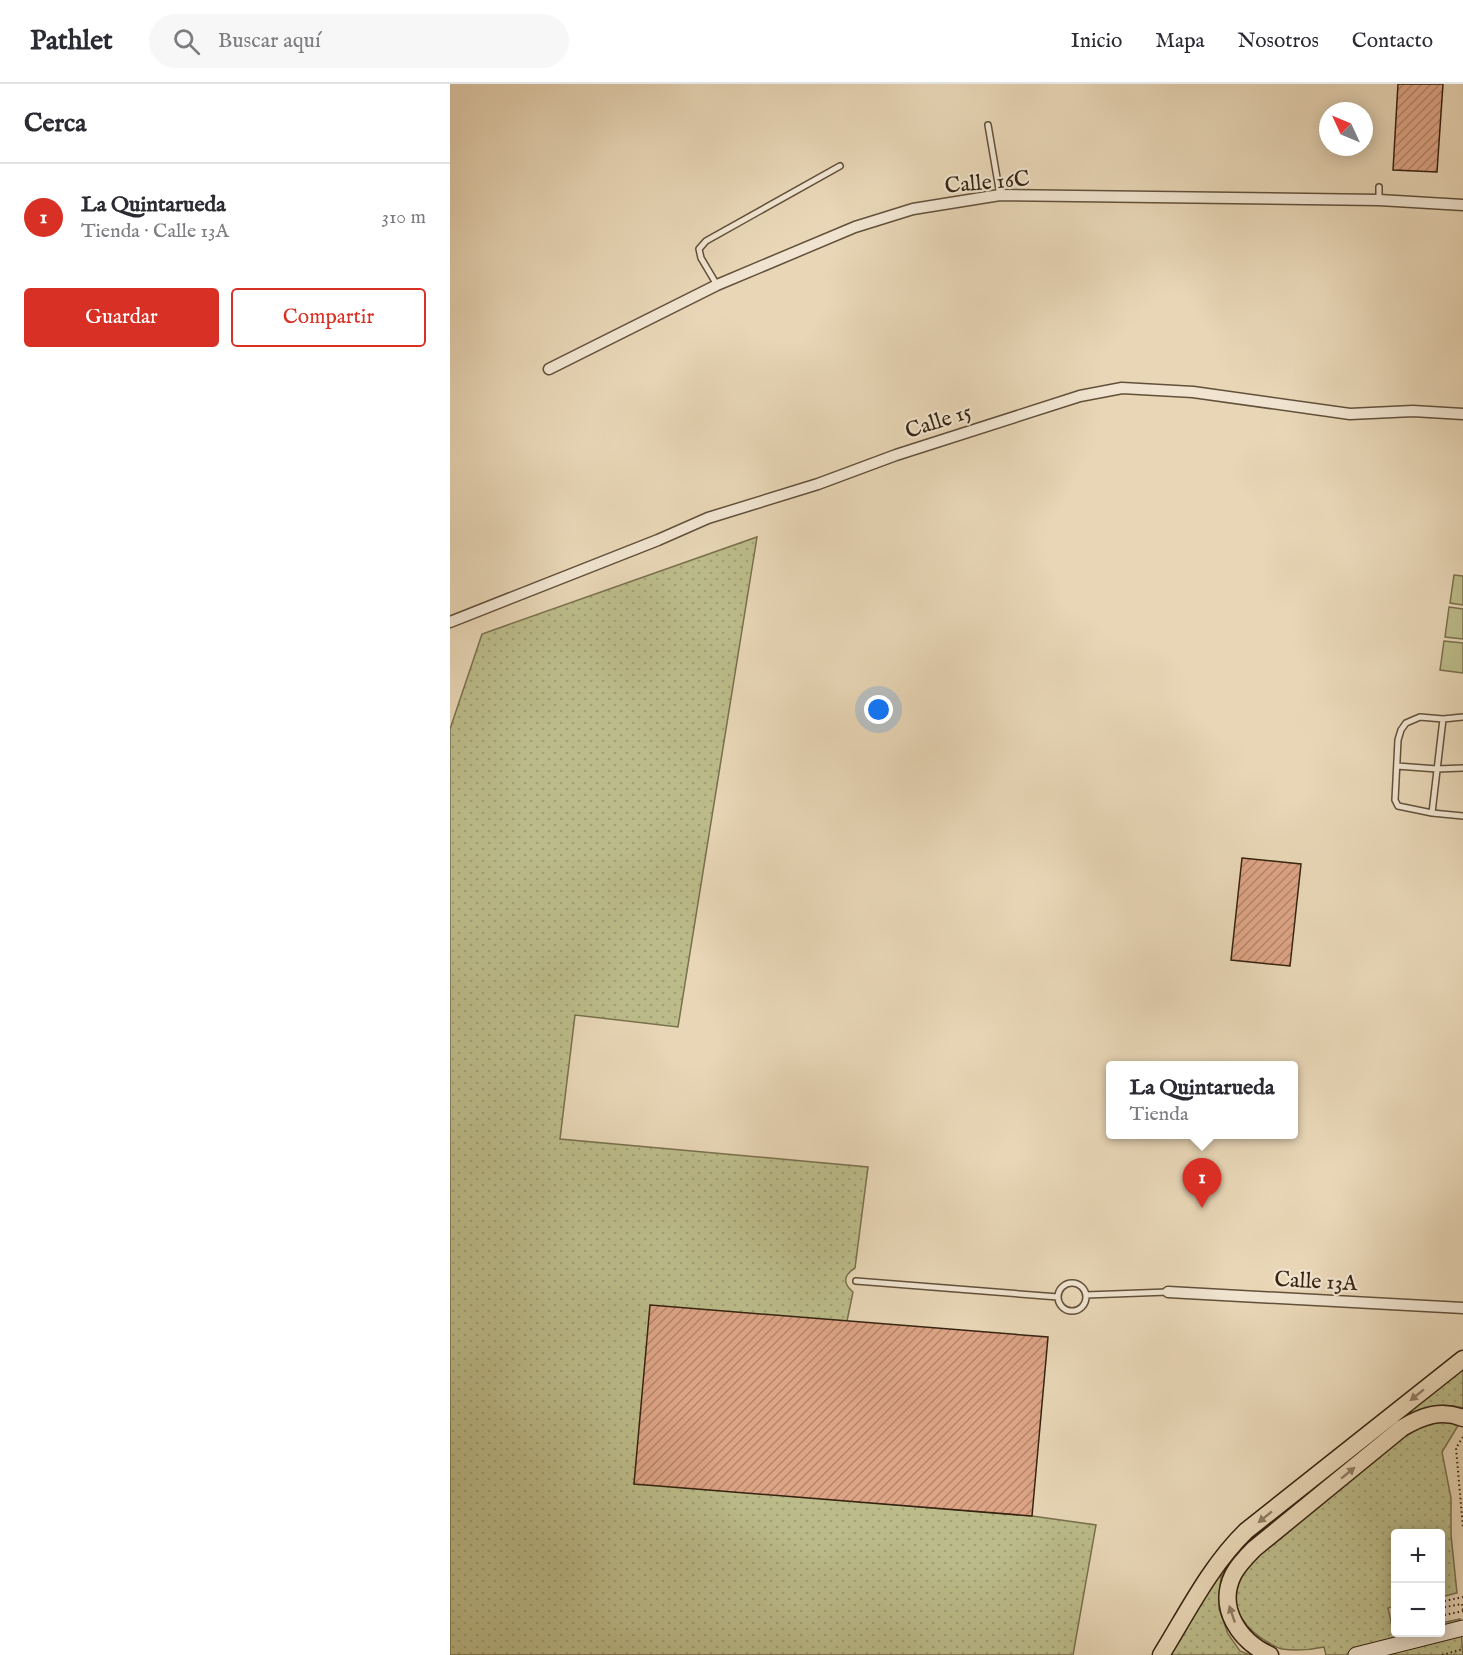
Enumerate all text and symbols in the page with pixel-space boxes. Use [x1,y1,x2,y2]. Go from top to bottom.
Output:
search box [149,14,569,68]
text: Pathlet [30,24,113,59]
icon: search [170,25,203,58]
text: Buscar aquí [218,27,321,55]
text: Inicio [1071,28,1122,55]
text: Mapa [1155,28,1205,55]
text: Nosotros [1238,28,1319,55]
text: Contacto [1352,28,1433,55]
north arrow [1319,102,1373,156]
text: Cerca [24,107,86,140]
street label: Calle 16C [943,165,1031,201]
text: La Quintarueda [81,191,226,219]
text: 1 [40,205,47,230]
text: 310 m [382,205,426,230]
text: Tienda · Calle 13A [81,219,229,244]
button: Guardar [24,288,219,347]
button: Compartir [231,288,426,347]
street label: Calle 15 [902,398,975,446]
your location [864,695,893,724]
popup [1106,1061,1298,1139]
text: La Quintarueda [1130,1074,1274,1102]
text: Tienda [1130,1102,1189,1127]
pin: 1 [1182,1158,1221,1208]
street label: Calle 13A [1274,1266,1359,1298]
one-way arrow [1409,1389,1425,1402]
one-way arrow [1340,1467,1355,1480]
one-way arrow [1257,1510,1273,1523]
map controls [1391,1529,1445,1637]
button: + [1391,1529,1445,1583]
button: − [1391,1583,1445,1637]
one-way arrow [1226,1605,1236,1623]

